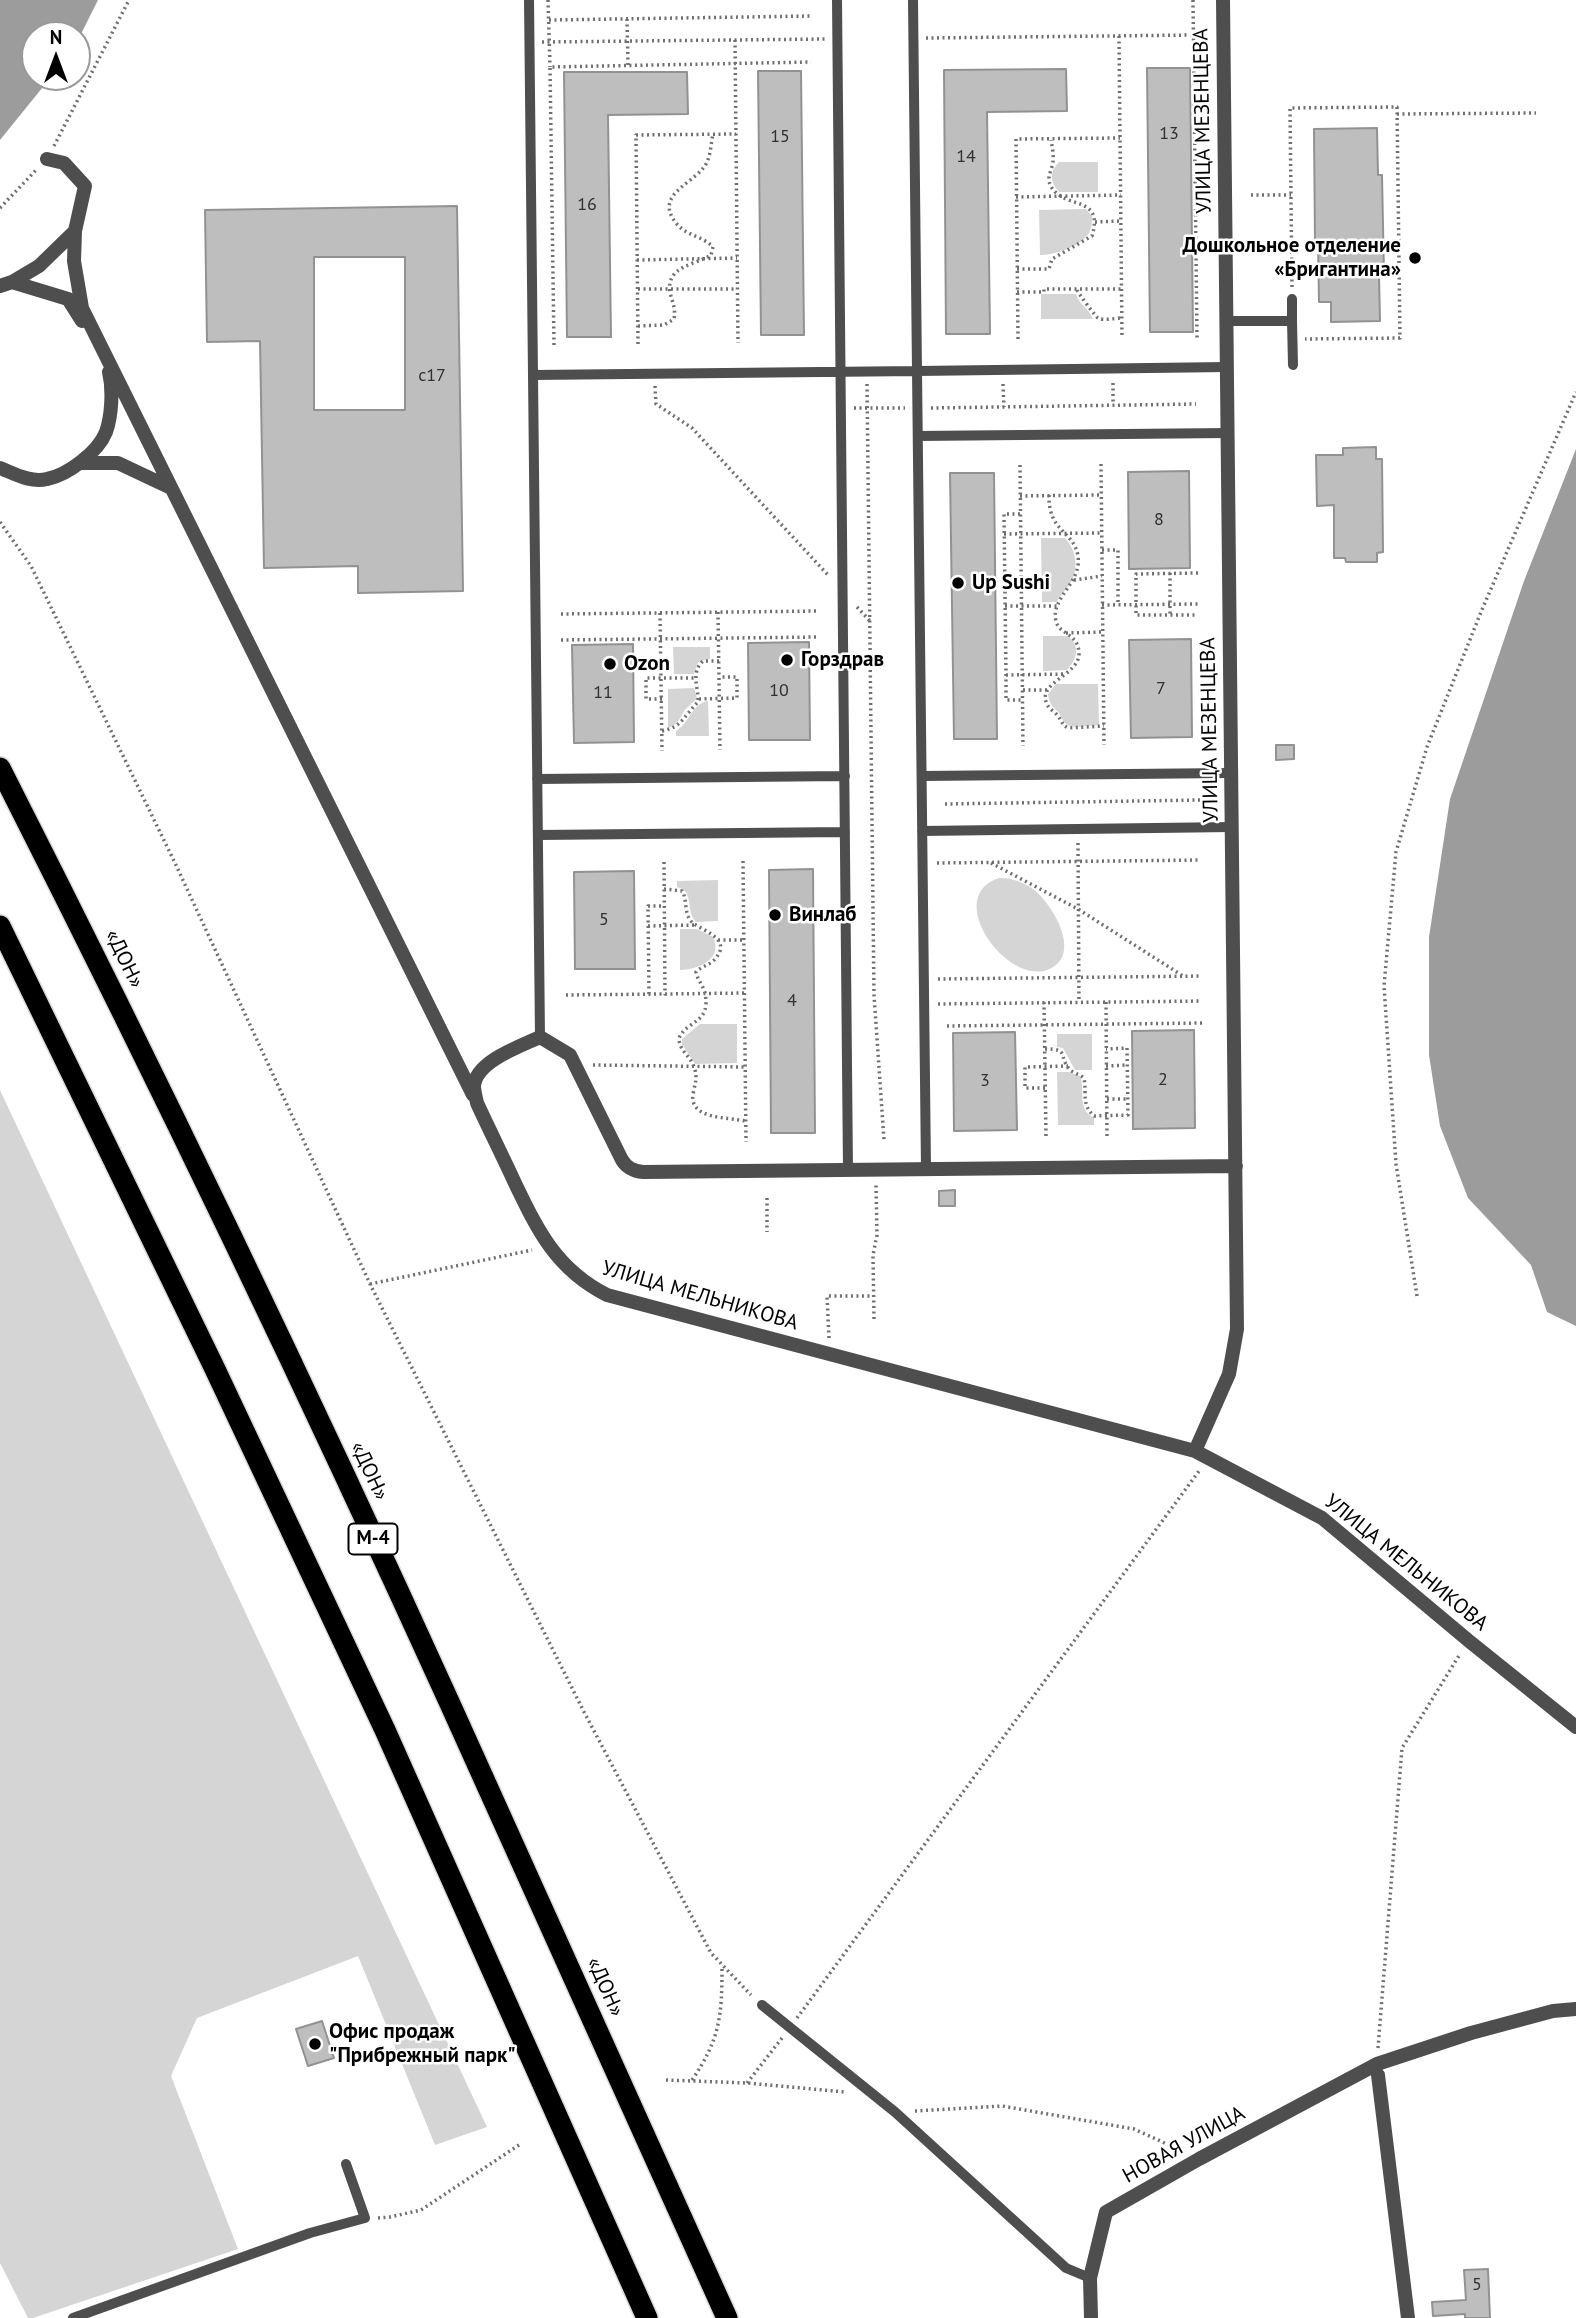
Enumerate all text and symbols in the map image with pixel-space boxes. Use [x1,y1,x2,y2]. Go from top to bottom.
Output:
north arrow [21,21,91,91]
text: N [50,25,62,49]
street label: УЛИЦА МЕЗЕНЦЕВА [1189,28,1217,214]
house number: 13 [1159,123,1179,145]
house number: 15 [770,126,790,148]
house number: 14 [956,146,976,168]
house number: 16 [577,194,597,216]
place label: Дошкольное отделение «Бригантина» [1182,233,1401,283]
marker: Дошкольное отделение «Бригантина» [1407,250,1423,266]
house number: с17 [418,365,446,387]
house number: 8 [1154,509,1164,531]
place label: Up Sushi [972,570,1050,596]
marker: Up Sushi [950,575,966,591]
street label: УЛИЦА МЕЗЕНЦЕВА [1196,637,1224,823]
place label: Горздрав [801,647,884,673]
place label: Ozon [624,651,670,677]
marker: Горздрав [779,652,795,668]
marker: Ozon [602,656,618,672]
house number: 7 [1156,678,1166,700]
house number: 10 [769,680,789,702]
house number: 11 [593,682,613,704]
place label: Винлаб [789,902,857,928]
marker: Винлаб [767,907,783,923]
house number: 5 [599,909,609,931]
street label: «ДОН» [99,926,149,992]
house number: 4 [787,990,797,1012]
house number: 2 [1158,1069,1168,1091]
house number: 3 [980,1070,990,1092]
street label: УЛИЦА МЕЛЬНИКОВА [599,1256,801,1336]
street label: «ДОН» [344,1438,394,1504]
street label: УЛИЦА МЕЛЬНИКОВА [1319,1489,1493,1637]
road number: М-4 [348,1524,398,1554]
street label: «ДОН» [581,1954,629,2020]
place label: Офис продаж "Прибрежный парк" [329,2019,516,2069]
marker: Офис продаж "Прибрежный парк" [307,2036,323,2052]
street label: НОВАЯ УЛИЦА [1119,2101,1249,2189]
house number: 5 [1472,2274,1482,2296]

